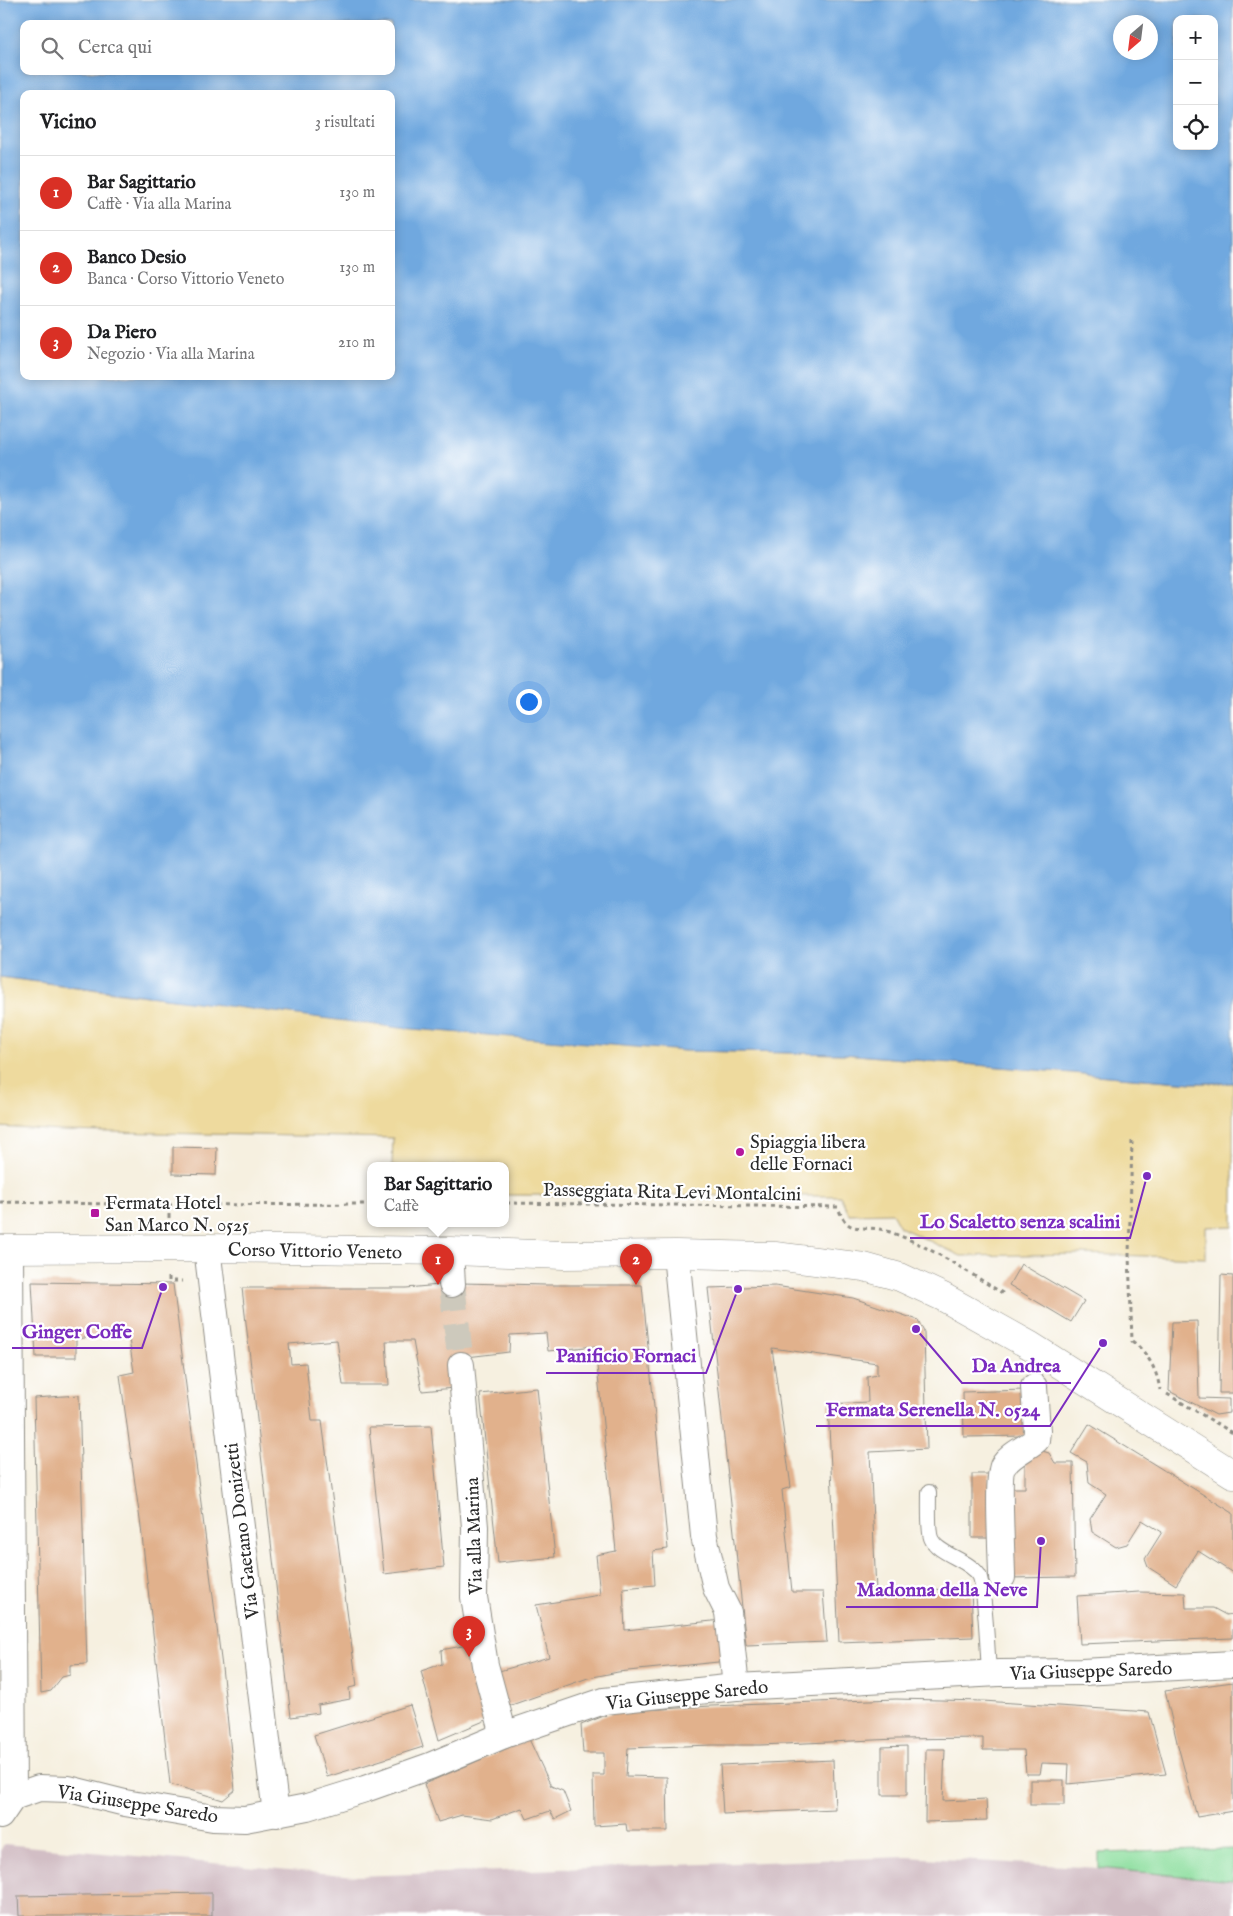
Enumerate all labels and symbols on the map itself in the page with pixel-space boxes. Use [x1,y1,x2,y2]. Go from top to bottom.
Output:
north arrow [1113,15,1158,60]
your location [516,689,542,715]
place label: Spiaggia libera delle Fornaci [750,1131,866,1177]
marker: Spiaggia libera delle Fornaci [734,1146,746,1158]
street label: Passeggiata Rita Levi Montalcini [543,1179,801,1207]
place label: Fermata Hotel San Marco N. 0525 [105,1192,249,1238]
callout: Lo Scaletto senza scalini [910,1203,1130,1238]
marker: Fermata Hotel San Marco N. 0525 [89,1207,101,1219]
text: Lo Scaletto senza scalini [920,1210,1121,1235]
street label: Corso Vittorio Veneto [228,1238,402,1266]
pin: 1 [422,1244,454,1285]
pin: 2 [620,1244,652,1285]
callout: Ginger Coffe [12,1313,142,1348]
text: Ginger Coffe [22,1320,133,1345]
callout: Panificio Fornaci [546,1338,706,1373]
text: Panificio Fornaci [556,1344,697,1369]
callout: Da Andrea [962,1348,1071,1383]
text: Da Andrea [971,1354,1061,1379]
callout: Fermata Serenella N. 0524 [816,1391,1050,1426]
text: Fermata Serenella N. 0524 [826,1398,1041,1423]
street label: Via Gaetano Donizetti [220,1441,266,1621]
street label: Via alla Marina [461,1476,489,1596]
callout: Madonna della Neve [846,1572,1037,1607]
text: Madonna della Neve [857,1578,1028,1603]
pin: 3 [453,1616,485,1657]
street label: Via Giuseppe Saredo [1008,1657,1173,1687]
street label: Via Giuseppe Saredo [604,1676,769,1717]
street label: Via Giuseppe Saredo [54,1780,220,1830]

